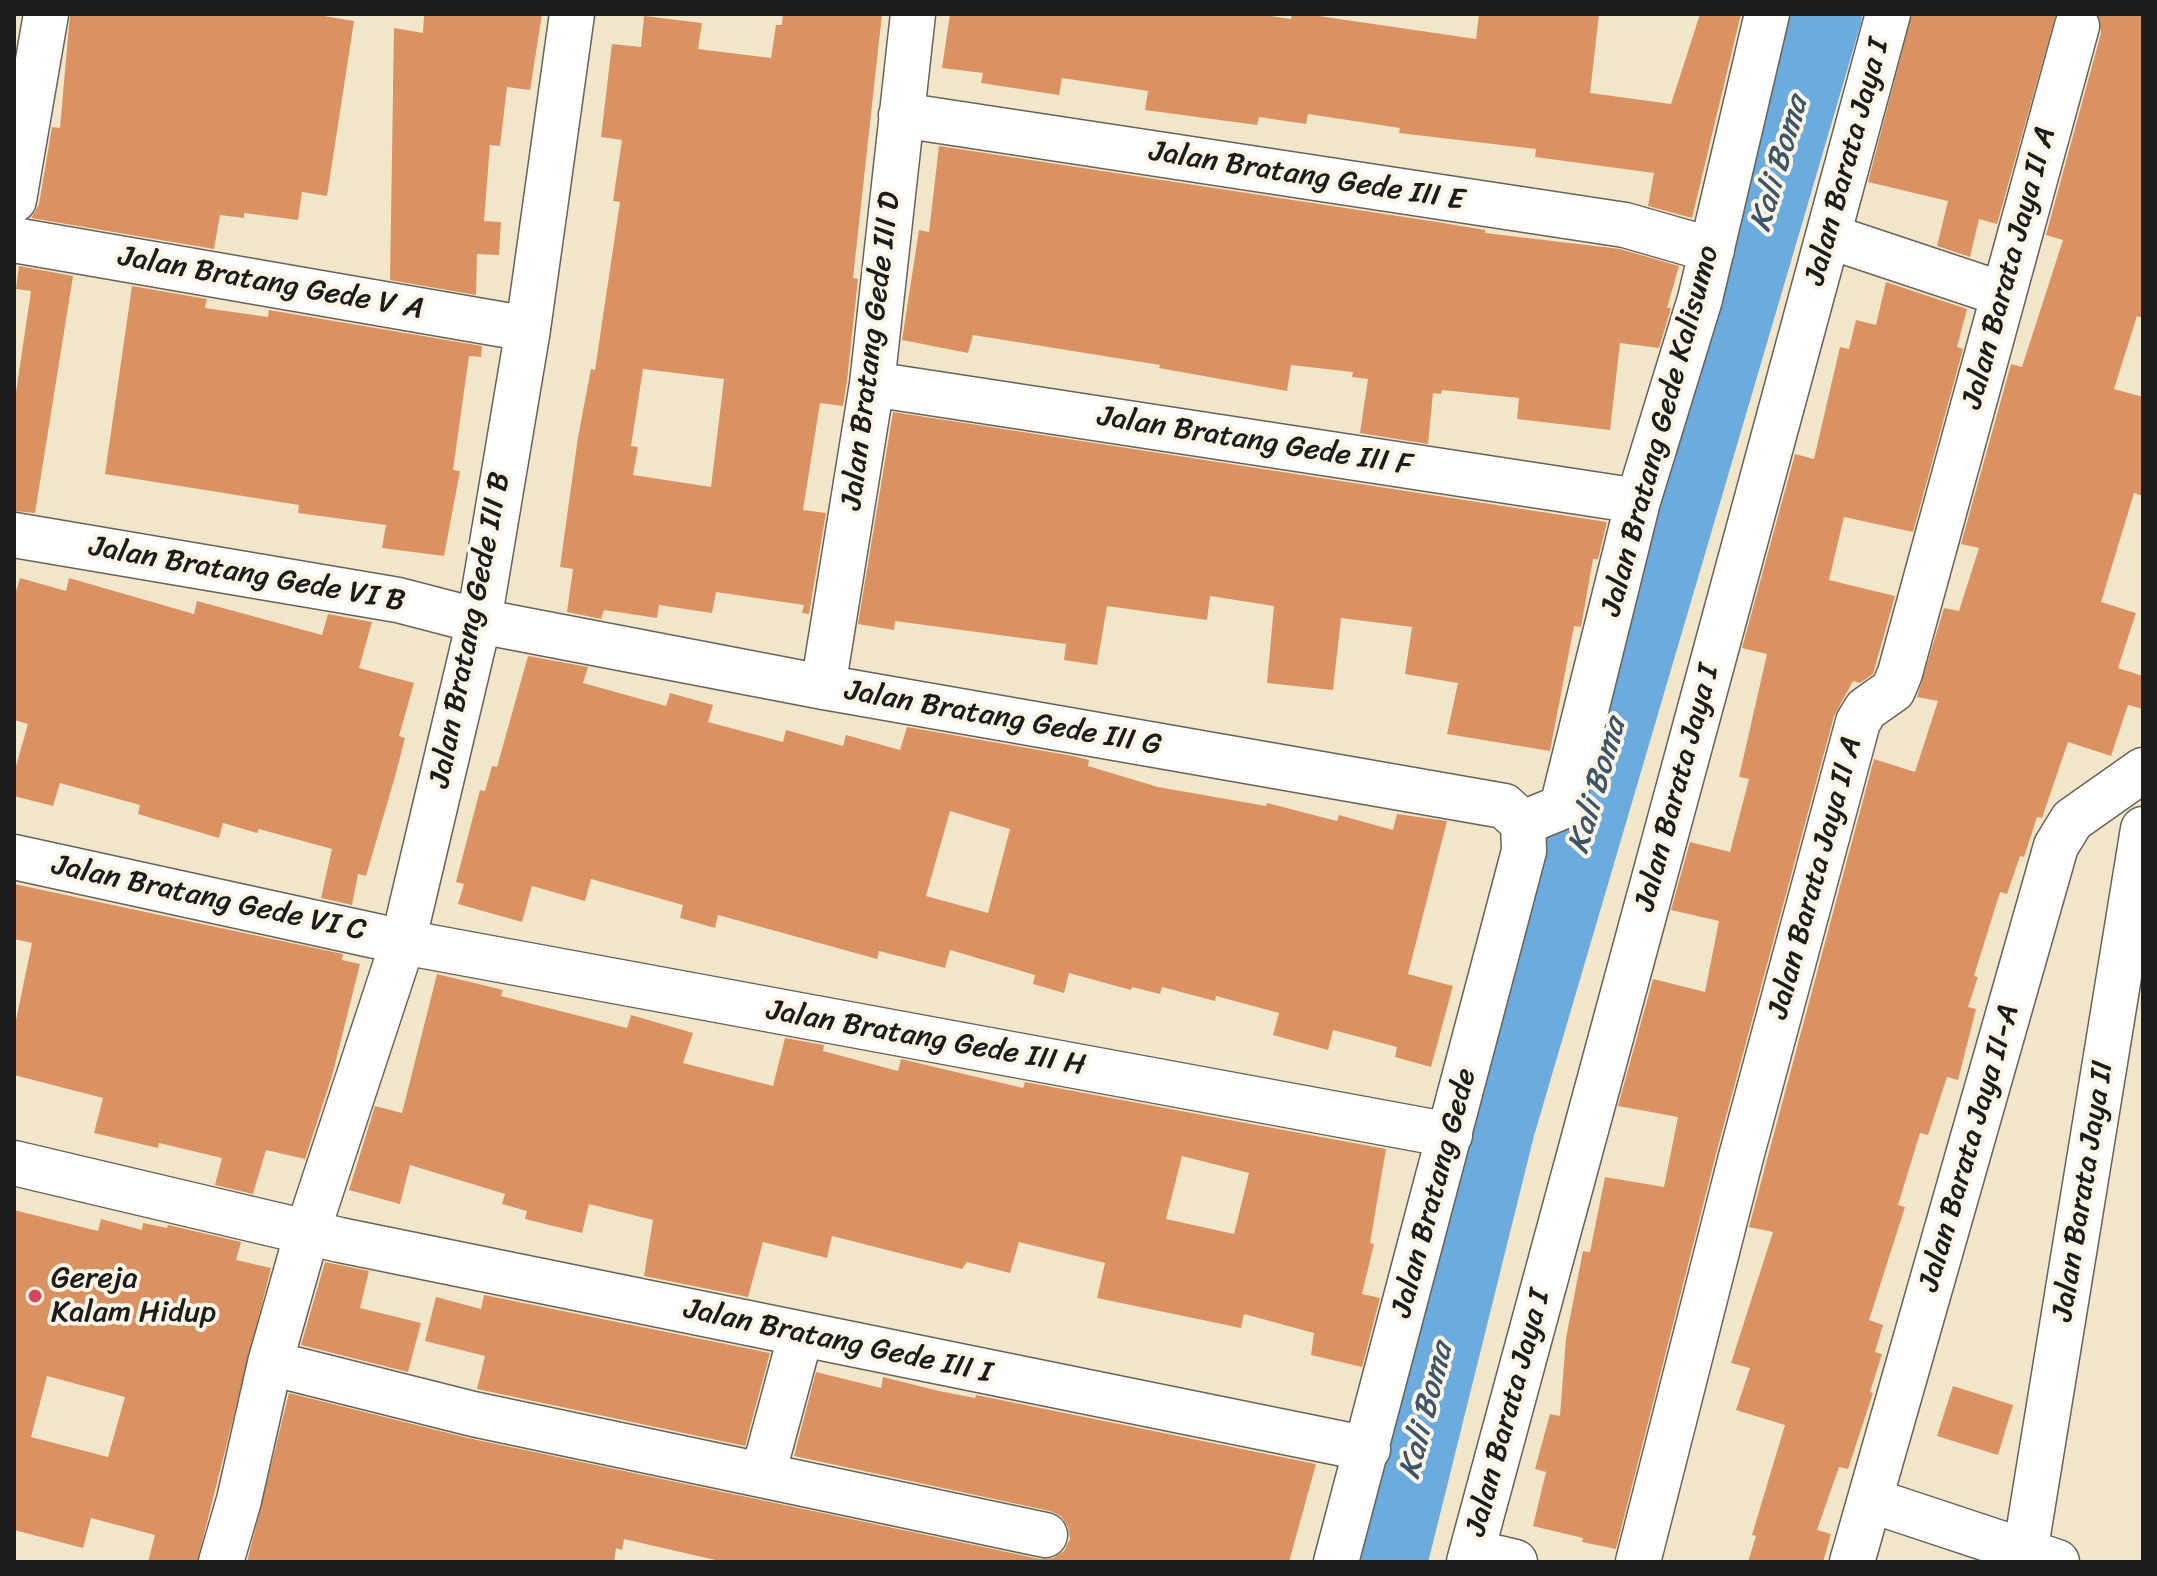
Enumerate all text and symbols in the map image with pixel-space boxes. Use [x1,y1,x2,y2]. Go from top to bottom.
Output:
street label: Jalan Barata Jaya I [1798,35,1898,289]
water label: Kali Boma [1742,92,1818,236]
street label: Jalan Barata Jaya II A [1955,123,2065,413]
street label: Jalan Bratang Gede III E [1147,134,1467,220]
street label: Jalan Bratang Gede III D [835,190,909,512]
street label: Jalan Bratang Gede V A [116,239,426,329]
street label: Jalan Bratang Gede Kalisumo [1594,242,1728,620]
street label: Jalan Bratang Gede III F [1095,399,1415,485]
street label: Jalan Bratang Gede III B [423,469,519,791]
street label: Jalan Bratang Gede VI B [86,529,408,621]
street label: Jalan Barata Jaya I [1628,661,1728,915]
street label: Jalan Bratang Gede III G [842,673,1164,765]
water label: Kali Boma [1560,714,1636,858]
street label: Jalan Barata Jaya II A [1761,733,1871,1023]
street label: Jalan Bratang Gede VI C [49,848,369,950]
street label: Jalan Bratang Gede III H [764,993,1088,1085]
street label: Jalan Barata Jaya II-A [1912,1001,2028,1295]
street label: Jalan Barata Jaya II [2046,1058,2122,1324]
street label: Jalan Bratang Gede [1385,1065,1485,1321]
place label: Gereja Kalam Hidup [51,1261,216,1332]
street label: Jalan Barata Jaya I [1459,1286,1559,1540]
marker: Gereja Kalam Hidup [26,1287,44,1305]
street label: Jalan Bratang Gede III I [681,1292,995,1392]
water label: Kali Boma [1392,1339,1462,1483]

